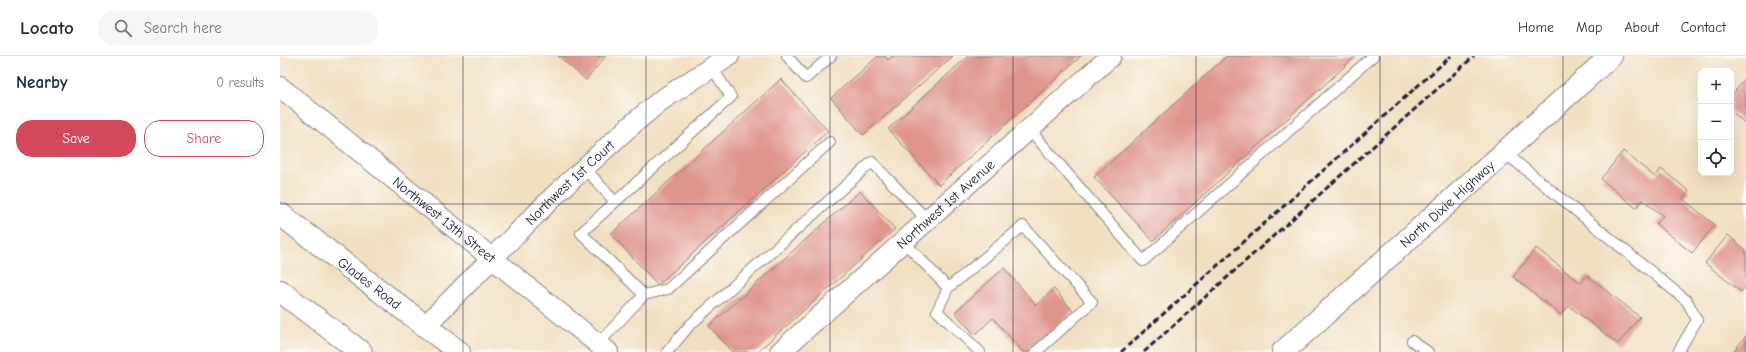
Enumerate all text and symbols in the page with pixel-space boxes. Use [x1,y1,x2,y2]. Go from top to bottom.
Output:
search box [98,10,378,46]
text: Locato [20,17,74,39]
icon: search [112,17,134,39]
text: Search here [144,19,222,37]
text: Home [1518,19,1554,36]
text: Map [1576,19,1602,36]
text: About [1624,19,1659,36]
text: Contact [1681,19,1726,36]
map controls [1698,68,1734,176]
button: + [1698,68,1734,104]
text: Nearby [16,73,67,92]
text: 0 results [216,75,264,90]
button: − [1698,104,1734,140]
button: Save [16,120,136,157]
button: Share [144,120,264,157]
street label: Northwest 1st Court [522,136,619,228]
button: locate [1698,140,1734,176]
street label: Northwest 1st Avenue [893,156,998,252]
street label: North Dixie Highway [1396,156,1499,251]
street label: Northwest 13th Street [389,173,500,267]
street label: Glades Road [334,253,405,313]

